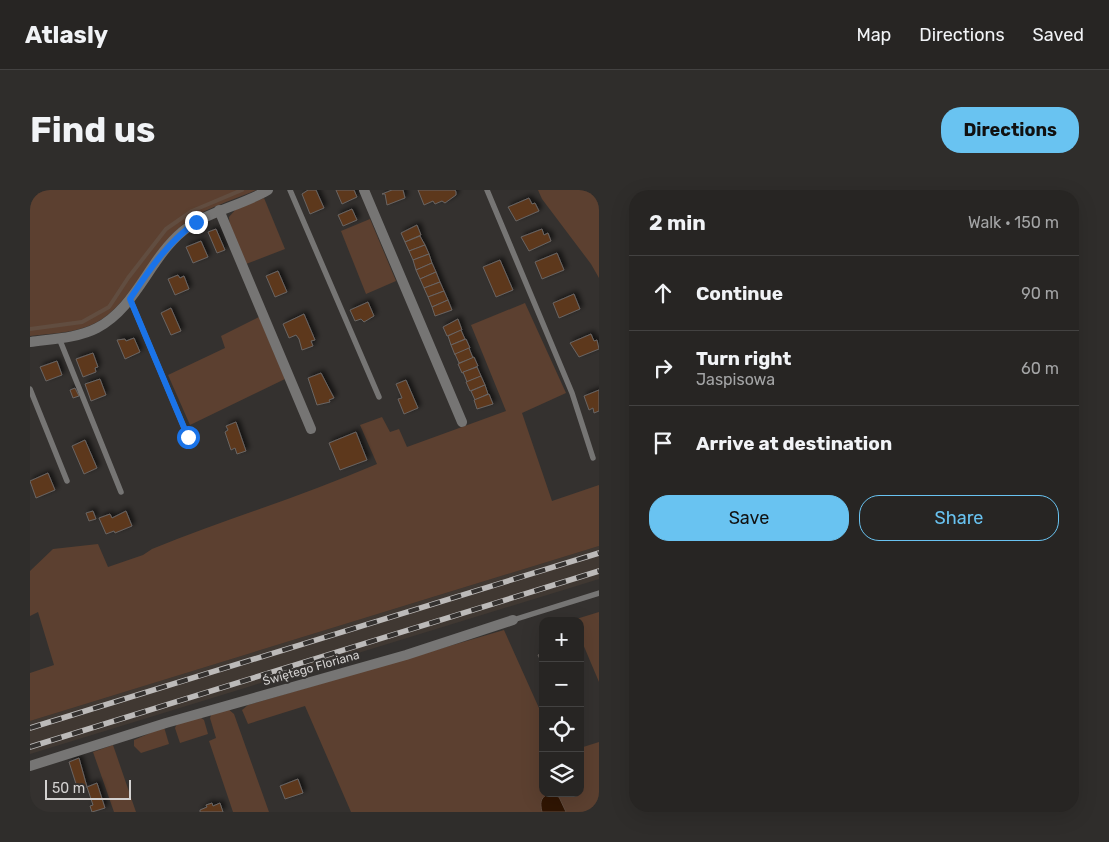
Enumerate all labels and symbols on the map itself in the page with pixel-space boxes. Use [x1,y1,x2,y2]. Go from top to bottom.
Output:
route end [185,211,208,234]
route start [177,426,200,449]
street label: Świętego Floriana [261,648,361,688]
scale bar [45,777,131,800]

